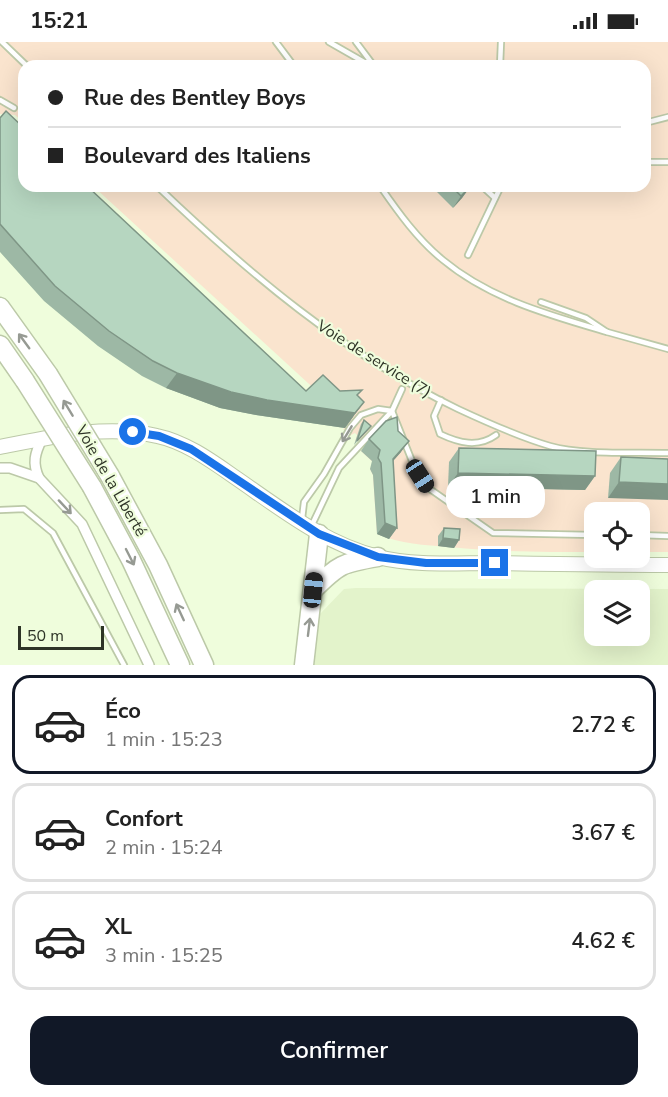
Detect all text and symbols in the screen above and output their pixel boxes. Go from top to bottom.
text: 15:21 [30,6,88,36]
text: Rue des Bentley Boys [84,83,306,113]
text: Boulevard des Italiens [84,141,311,171]
street label: Voie de service (7) [312,314,435,403]
one-way arrow [18,333,30,349]
one-way arrow [62,400,74,417]
route start [119,418,146,445]
street label: Voie de la Liberté [70,420,152,541]
one-way arrow [341,425,353,442]
car [403,456,437,496]
callout: 1 min [446,476,544,518]
text: 1 min [470,483,521,510]
one-way arrow [58,499,72,514]
map controls [584,502,650,646]
button: locate [584,502,650,568]
one-way arrow [124,548,136,565]
route end [481,549,508,576]
car [302,571,324,609]
button: layers [584,580,650,646]
one-way arrow [173,603,185,621]
one-way arrow [303,618,314,638]
scale bar [18,623,104,650]
text: 50 m [27,625,64,647]
text: Éco [105,696,141,726]
icon: car [33,698,87,752]
text: 2.72 € [571,710,635,740]
text: 1 min · 15:23 [105,726,223,753]
text: Confort [105,804,183,834]
icon: car [33,806,87,860]
text: 3.67 € [571,818,635,848]
text: 2 min · 15:24 [105,834,223,861]
text: XL [105,912,132,942]
icon: car [33,914,87,968]
text: 4.62 € [571,926,635,956]
text: 3 min · 15:25 [105,942,223,969]
button: Confirmer [30,1016,638,1085]

